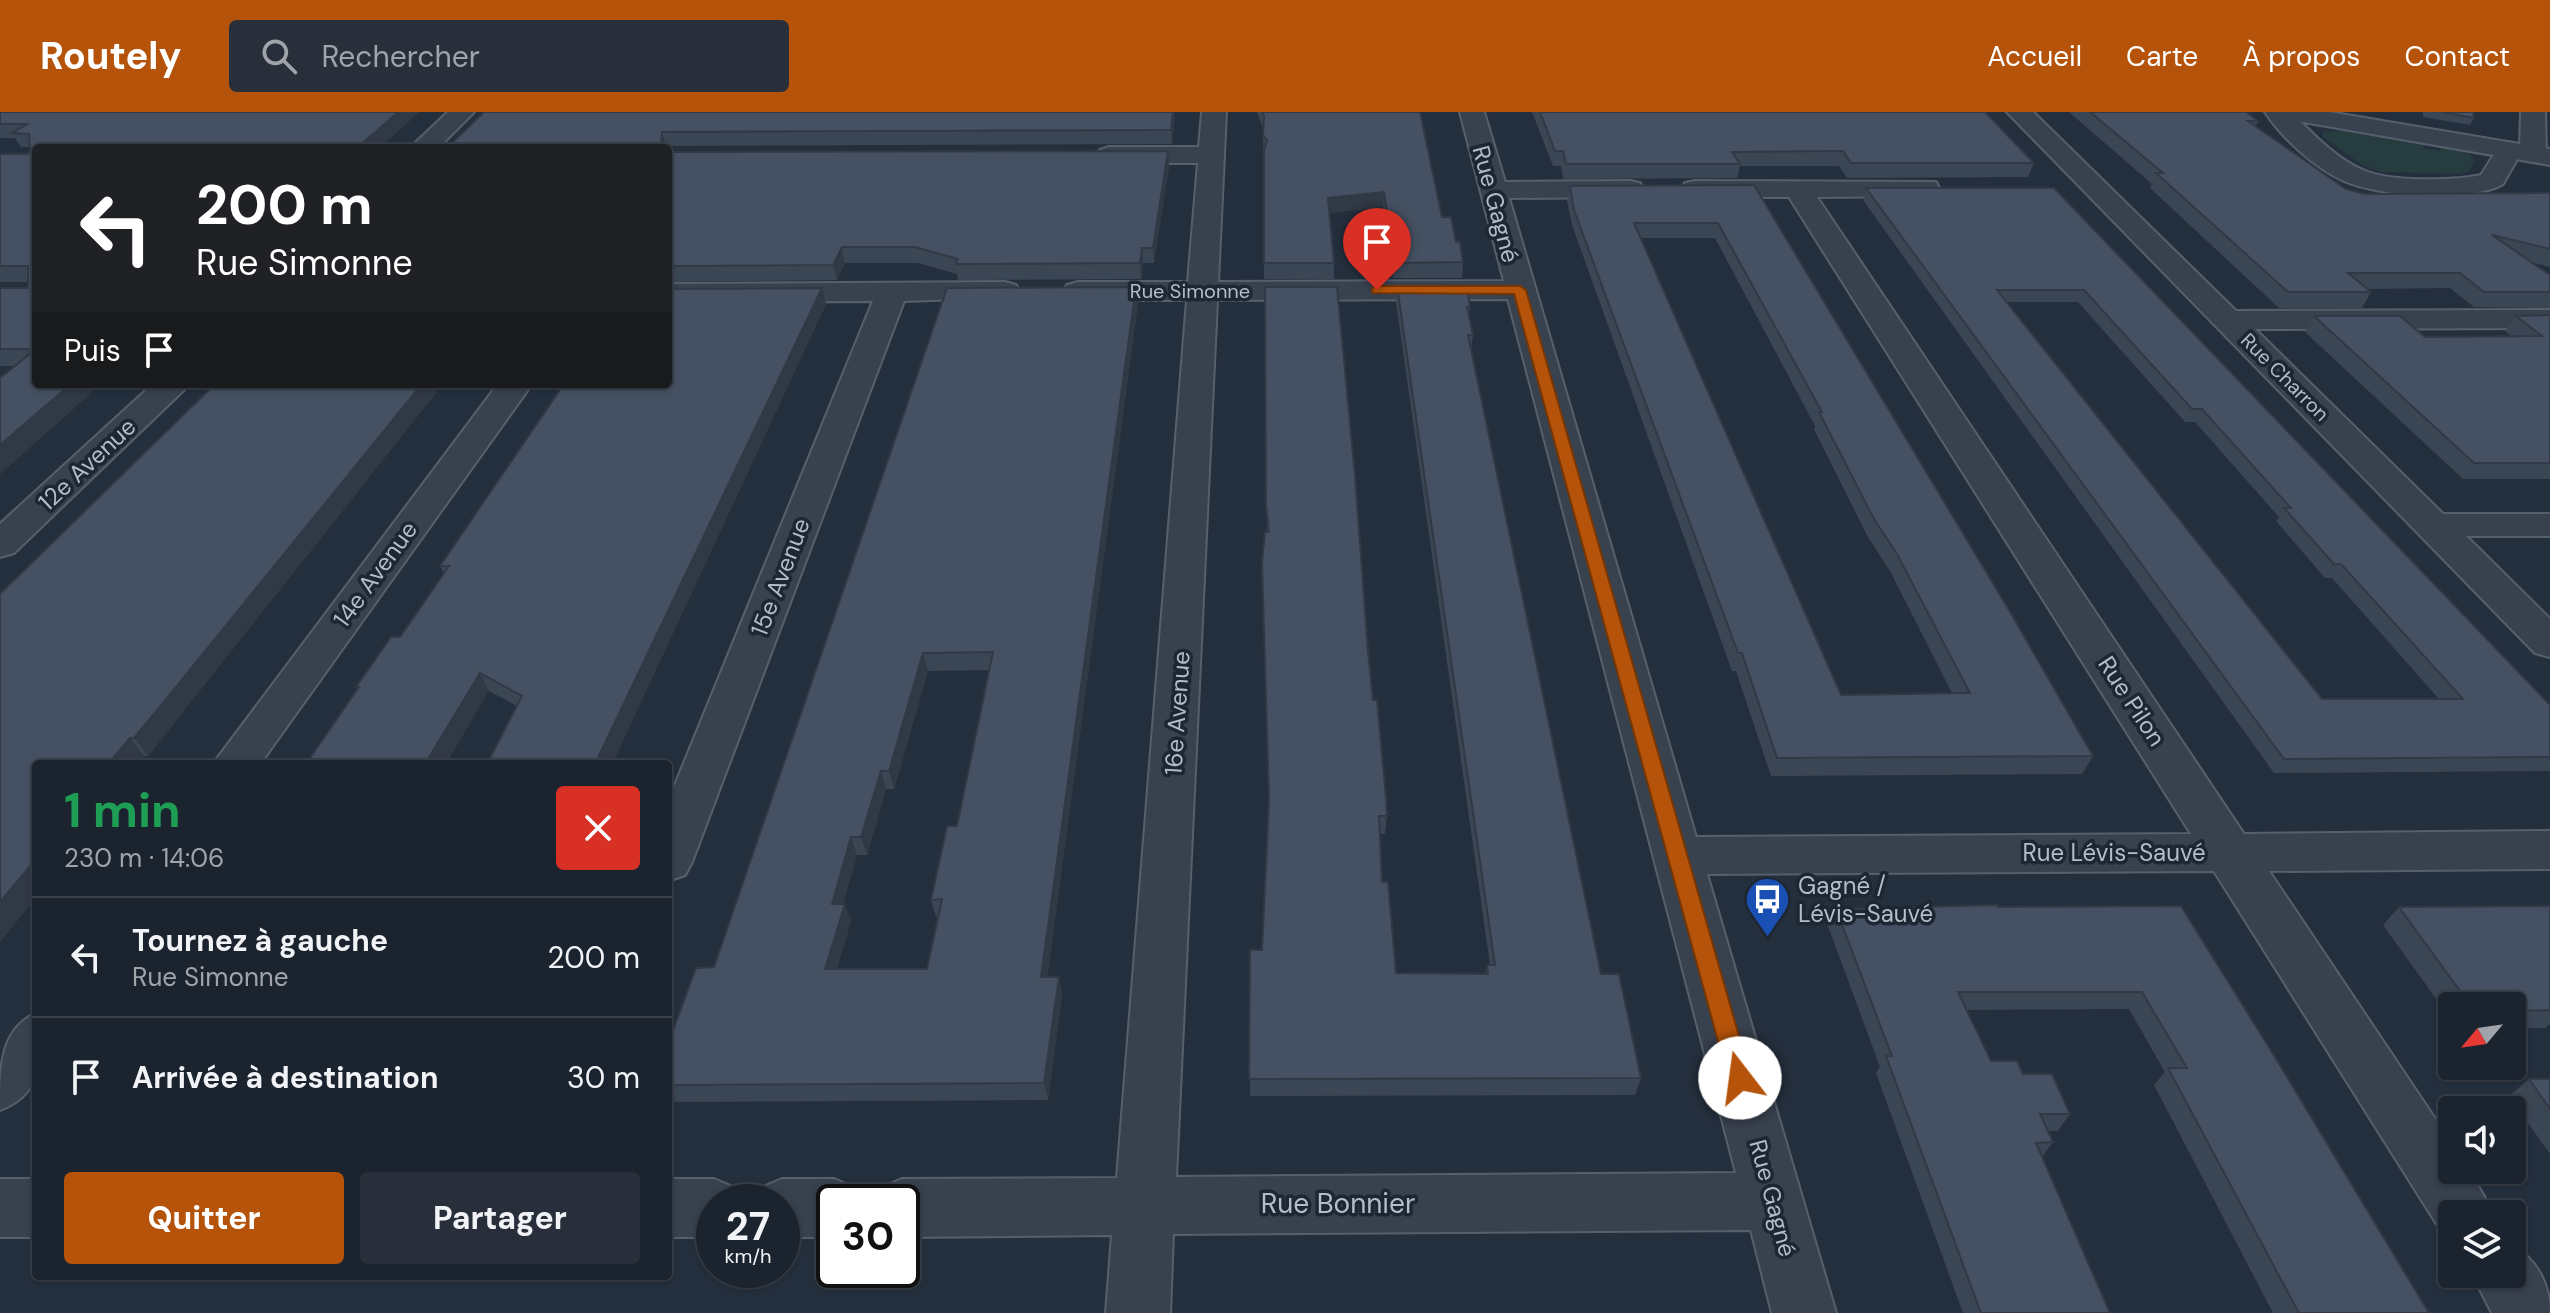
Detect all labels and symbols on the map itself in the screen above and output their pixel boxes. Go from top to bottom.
street label: Rue Gagné [1465,142,1527,266]
pin [1343,208,1411,290]
street label: Rue Simonne [1130,278,1250,304]
street label: Rue Charron [2235,327,2335,427]
street label: 12e Avenue [32,411,142,517]
street label: 15e Avenue [743,514,817,640]
street label: 14e Avenue [326,515,424,633]
street label: 16e Avenue [1157,650,1197,776]
street label: Rue Pilon [2091,650,2173,752]
street label: Rue Lévis-Sauvé [2022,837,2206,868]
place label: Gagné / Lévis-Sauvé [1798,870,1933,929]
bus stop icon: Gagné / Lévis-Sauvé [1743,875,1791,938]
north arrow [2438,992,2526,1080]
position arrow [1698,1036,1782,1120]
street label: Rue Gagné [1742,1136,1804,1260]
speed limit sign: 30 [816,1184,920,1288]
street label: Rue Bonnier [1261,1185,1415,1222]

